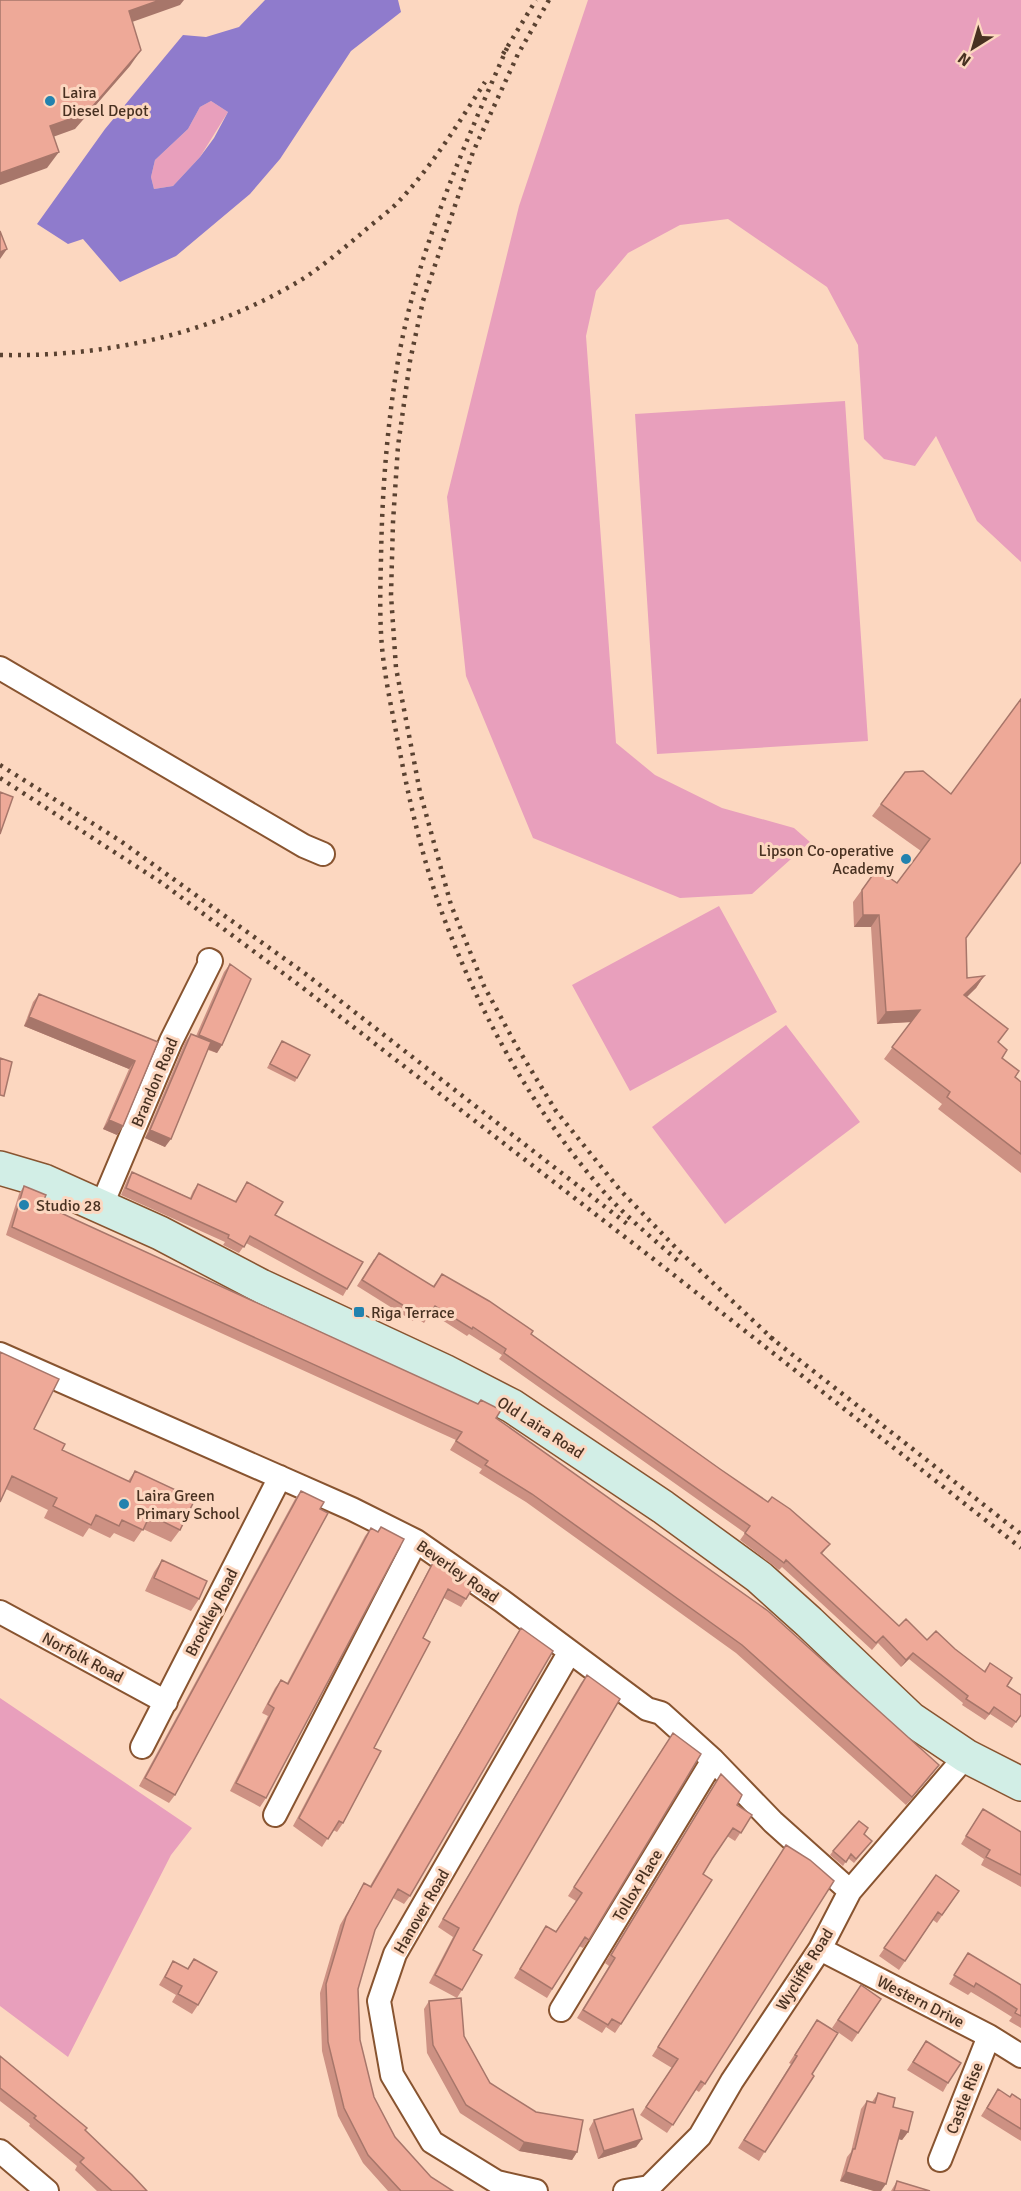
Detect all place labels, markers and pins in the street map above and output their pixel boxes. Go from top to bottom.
place label: Laira Diesel Depot [62,83,149,121]
marker: Laira Diesel Depot [43,94,57,108]
place label: Lipson Co-operative Academy [759,841,895,879]
marker: Lipson Co-operative Academy [899,852,913,866]
place label: Studio 28 [36,1196,101,1216]
marker: Studio 28 [17,1198,31,1212]
place label: Riga Terrace [371,1303,455,1323]
marker: Riga Terrace [352,1305,366,1319]
place label: Laira Green Primary School [136,1486,240,1524]
marker: Laira Green Primary School [117,1497,131,1511]

